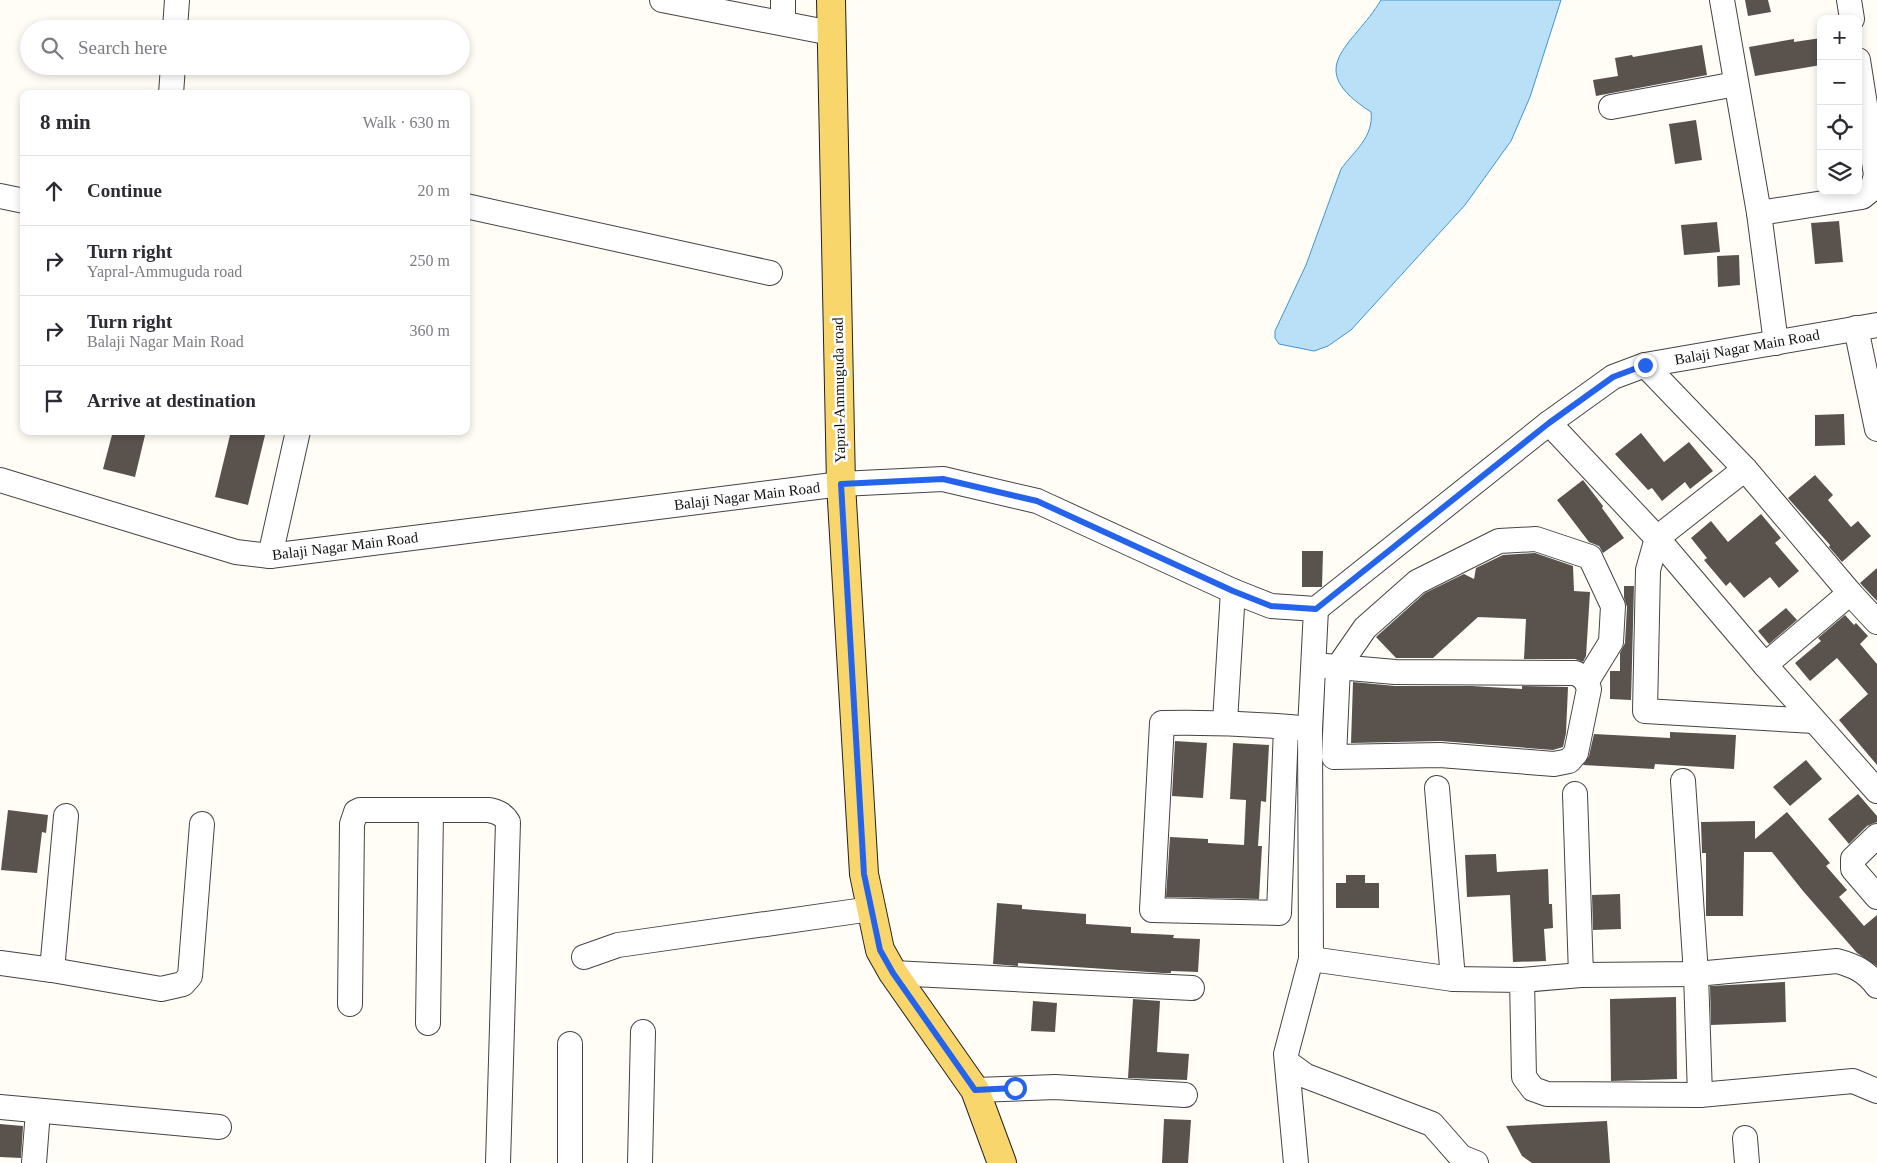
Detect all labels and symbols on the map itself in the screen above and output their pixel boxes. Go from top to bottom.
street label: Yapral-Ammuguda road [830,317,848,463]
street label: Balaji Nagar Main Road [1673,326,1821,368]
route end [1634,354,1657,377]
street label: Balaji Nagar Main Road [673,479,821,513]
street label: Balaji Nagar Main Road [271,529,419,563]
route start [1004,1077,1027,1100]

